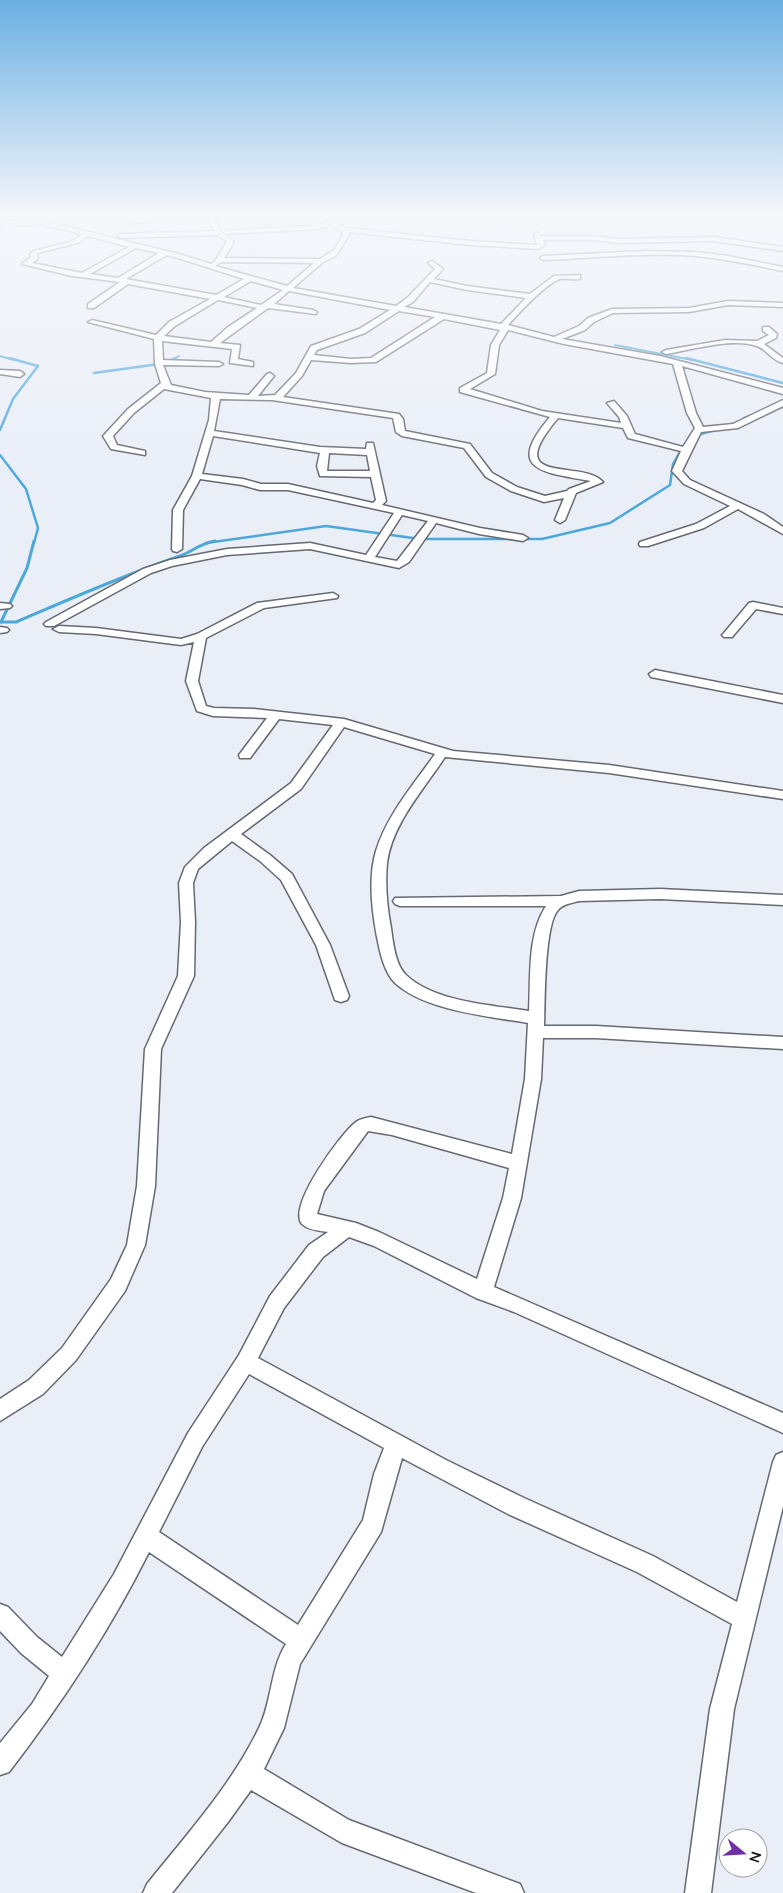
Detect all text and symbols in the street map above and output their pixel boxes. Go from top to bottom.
north arrow [718,1828,768,1878]
text: N [745,1849,766,1865]

